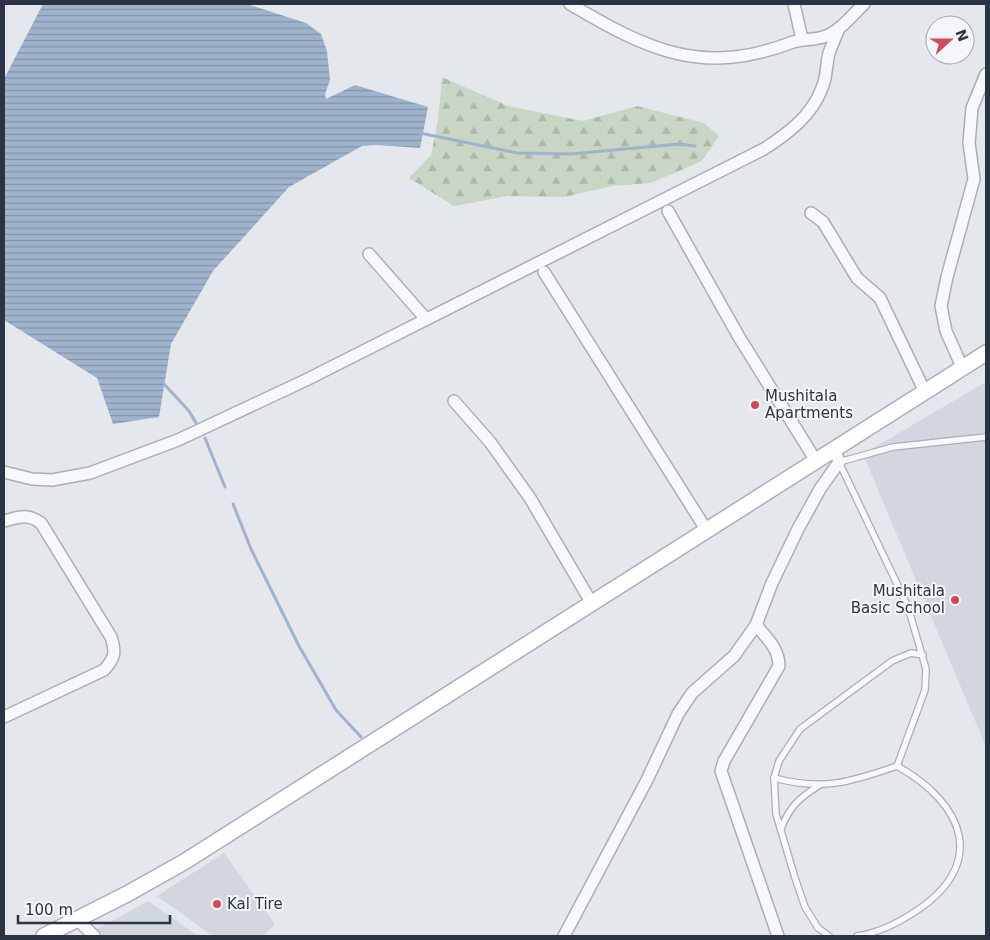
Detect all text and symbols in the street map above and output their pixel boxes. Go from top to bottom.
north arrow [925,15,975,65]
text: N [953,27,972,44]
place label: Mushitala Apartments [765,387,853,422]
marker: Mushitala Apartments [749,399,761,411]
place label: Mushitala Basic School [851,582,945,617]
marker: Mushitala Basic School [949,594,961,606]
scale bar [18,892,170,924]
place label: Kal Tire [227,895,283,913]
marker: Kal Tire [211,898,223,910]
text: 100 m [25,901,73,919]

